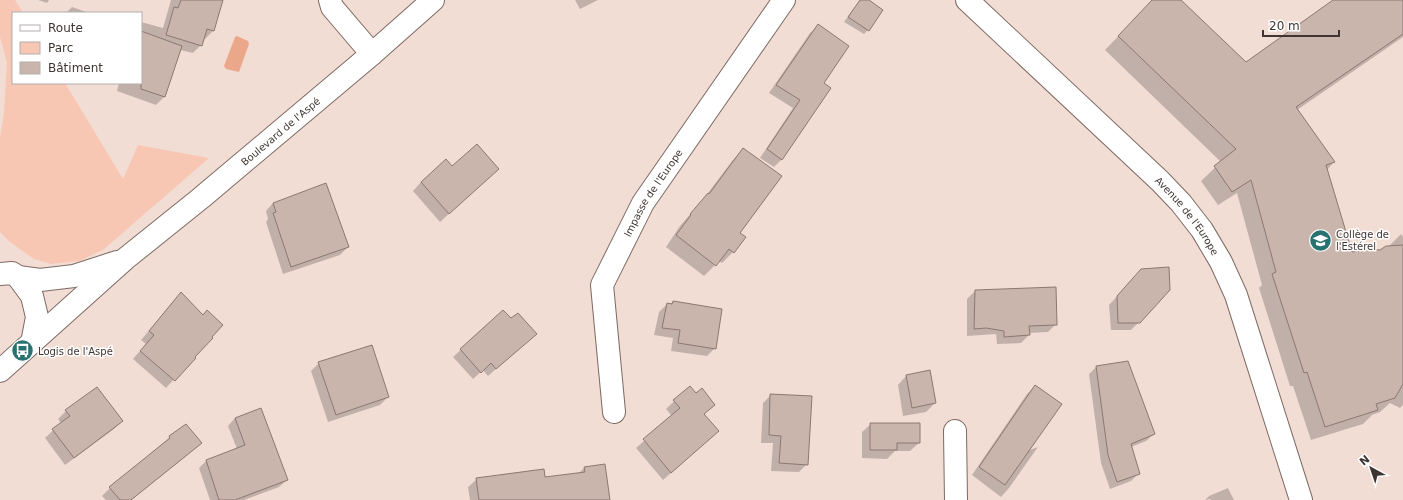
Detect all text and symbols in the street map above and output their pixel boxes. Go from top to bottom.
legend [12,12,142,84]
scale bar [1263,12,1339,38]
text: 20 m [1269,19,1300,33]
text: Route [48,21,83,35]
text: Parc [48,41,73,55]
text: Bâtiment [48,61,103,75]
street label: Boulevard de l'Aspé [239,95,322,167]
street label: Impasse de l'Europe [622,147,684,239]
street label: Avenue de l'Europe [1153,174,1221,257]
school or university icon: Collège de l'Estérel [1308,227,1334,253]
place label: Collège de l'Estérel [1336,229,1389,252]
bus stop icon: Logis de l'Aspé [10,338,36,364]
place label: Logis de l'Aspé [38,346,113,357]
north arrow [1351,448,1391,488]
text: N [1357,453,1373,469]

